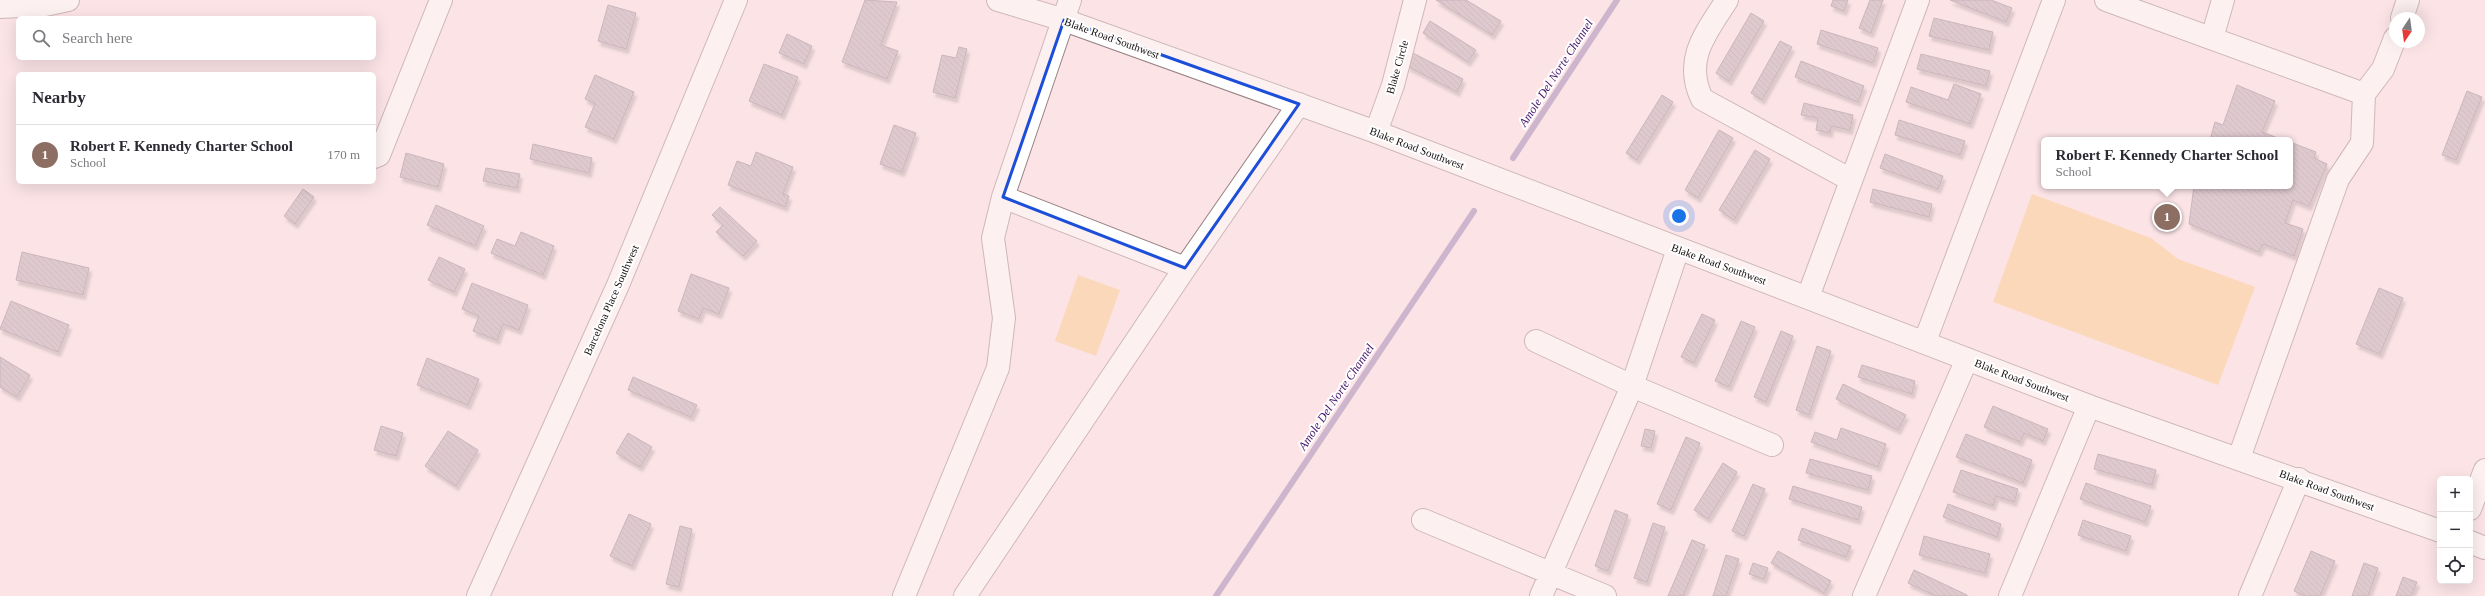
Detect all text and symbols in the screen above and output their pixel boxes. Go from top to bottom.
north arrow [2389,12,2425,48]
street label: Blake Road Southwest [1063,15,1161,61]
search box [16,16,376,60]
water label: Amole Del Norte Channel [1516,16,1596,130]
icon: search [30,27,52,49]
text: Search here [62,30,132,46]
street label: Blake Circle [1384,39,1410,95]
text: Nearby [32,88,86,107]
street label: Blake Road Southwest [1368,124,1466,172]
popup [2041,137,2293,189]
text: Robert F. Kennedy Charter School [70,138,293,154]
text: 1 [42,147,48,162]
text: 170 m [327,147,360,162]
text: Robert F. Kennedy Charter School [2056,147,2278,163]
text: School [70,155,106,170]
text: School [2056,164,2092,179]
pin: 1 [2154,202,2180,232]
your location [1669,206,1689,226]
street label: Blake Road Southwest [1670,241,1768,287]
street label: Barcelona Place Southwest [581,243,641,357]
water label: Amole Del Norte Channel [1295,341,1377,454]
street label: Blake Road Southwest [1973,356,2071,404]
street label: Blake Road Southwest [2278,467,2376,513]
map controls [2437,476,2473,584]
button: + [2437,476,2473,512]
button: − [2437,512,2473,548]
button: locate [2437,548,2473,584]

